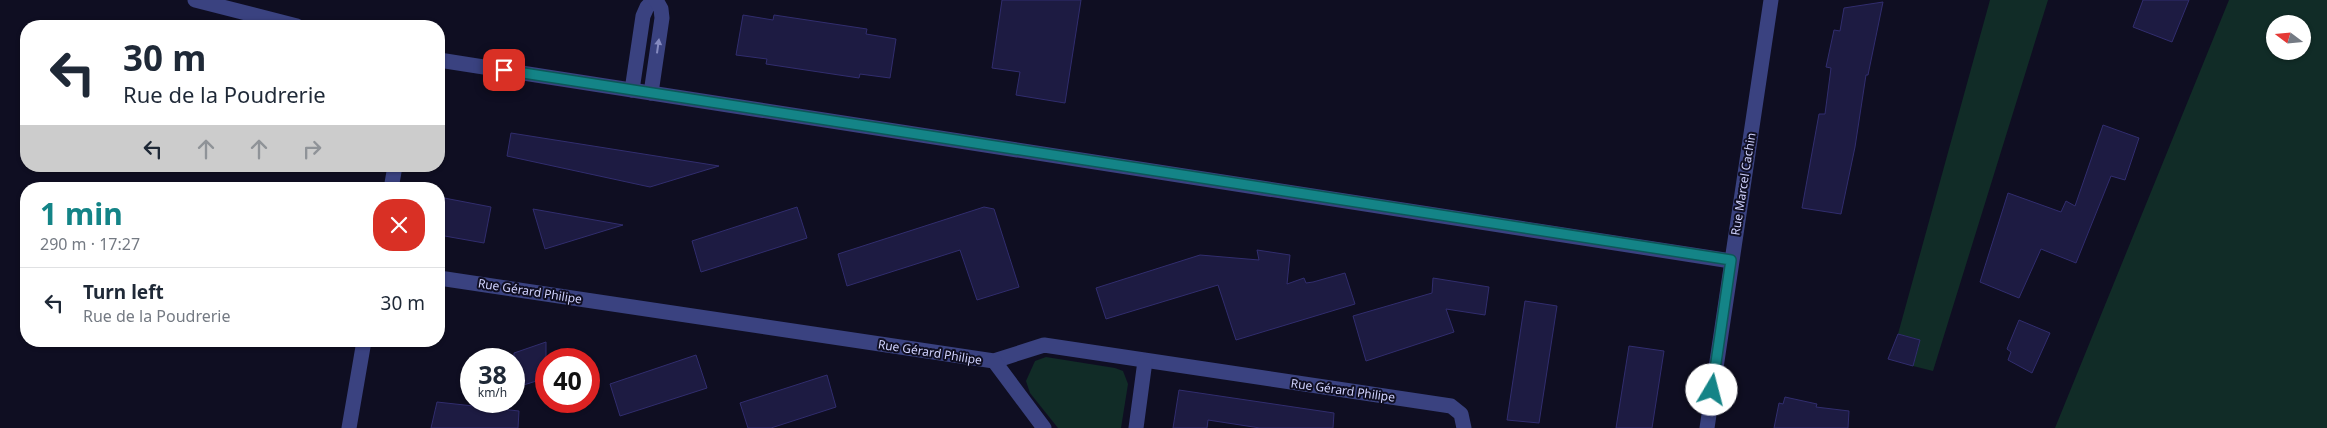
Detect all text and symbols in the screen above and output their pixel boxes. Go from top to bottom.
north arrow [2266,15,2311,60]
map controls [2266,15,2311,60]
text: 30 m [123,34,206,81]
one-way arrow [654,38,662,54]
icon: left [40,40,105,105]
pin [483,49,525,91]
icon: arrive [490,56,518,84]
text: Rue de la Poudrerie [123,79,326,109]
street label: Rue Marcel Cachin [1726,131,1760,237]
icon: left [139,135,167,163]
icon: ahead [192,135,220,163]
icon: ahead [245,135,273,163]
icon: right [298,135,326,163]
text: 1 min [40,193,123,234]
button: close [373,199,425,251]
text: 290 m · 17:27 [40,233,140,255]
street label: Rue Gérard Philipe [477,274,583,308]
text: Turn left [83,279,164,305]
icon: left [40,289,68,317]
text: 30 m [381,290,425,316]
text: Rue de la Poudrerie [83,305,230,327]
street label: Rue Gérard Philipe [877,335,983,369]
speed limit sign: 40 [535,348,600,413]
text: 38 [478,357,507,391]
position arrow [1685,363,1737,415]
street label: Rue Gérard Philipe [1290,374,1396,406]
text: km/h [478,384,507,401]

